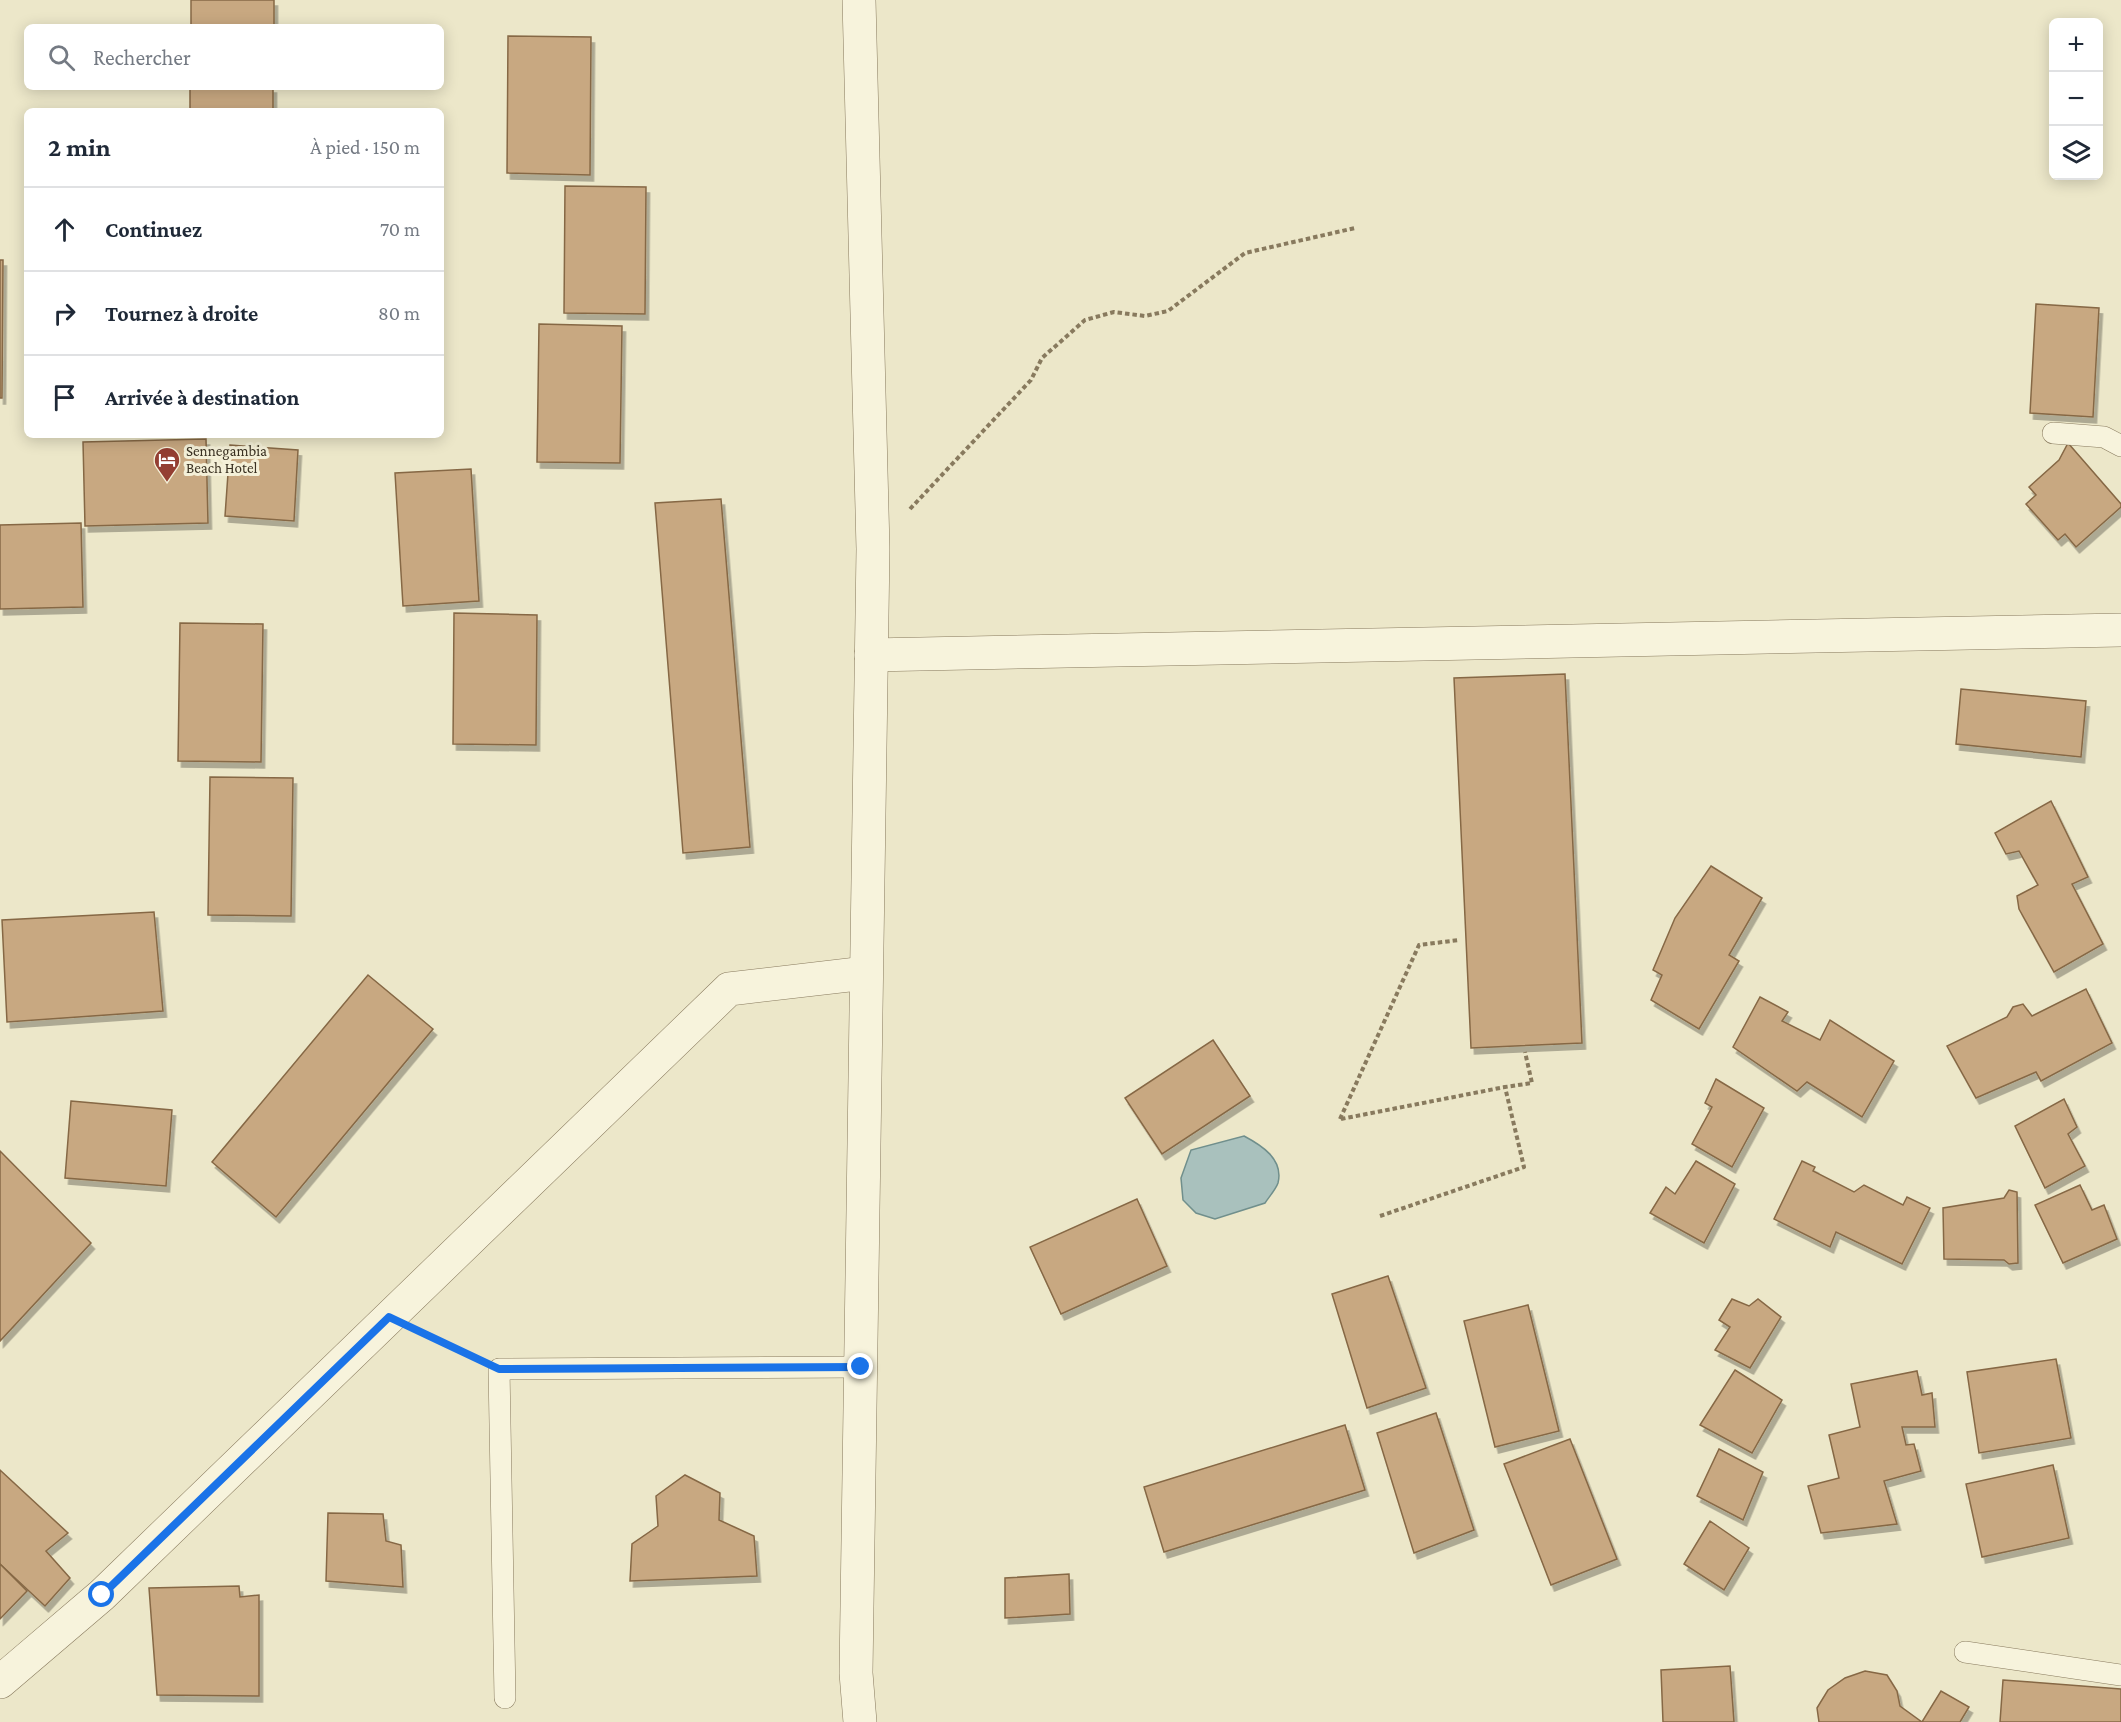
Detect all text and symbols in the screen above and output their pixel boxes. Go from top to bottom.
map controls [2049,18,2103,180]
button: + [2049,18,2103,72]
search box [24,24,444,90]
icon: search [45,41,78,74]
text: Rechercher [93,45,191,70]
button: − [2049,72,2103,126]
button: layers [2049,126,2103,180]
text: 2 min [48,133,111,162]
text: À pied · 150 m [310,136,420,158]
icon: ahead [48,213,81,246]
text: Continuez [105,217,202,242]
text: 70 m [380,218,420,240]
icon: right [48,297,81,330]
text: Tournez à droite [105,301,258,326]
text: 80 m [378,302,420,324]
icon: arrive [48,381,81,414]
text: Arrivée à destination [105,385,299,410]
place label: Sennegambia Beach Hotel [186,443,267,476]
hotel icon: Sennegambia Beach Hotel [152,445,182,483]
route end [847,1353,873,1379]
route start [88,1581,114,1607]

